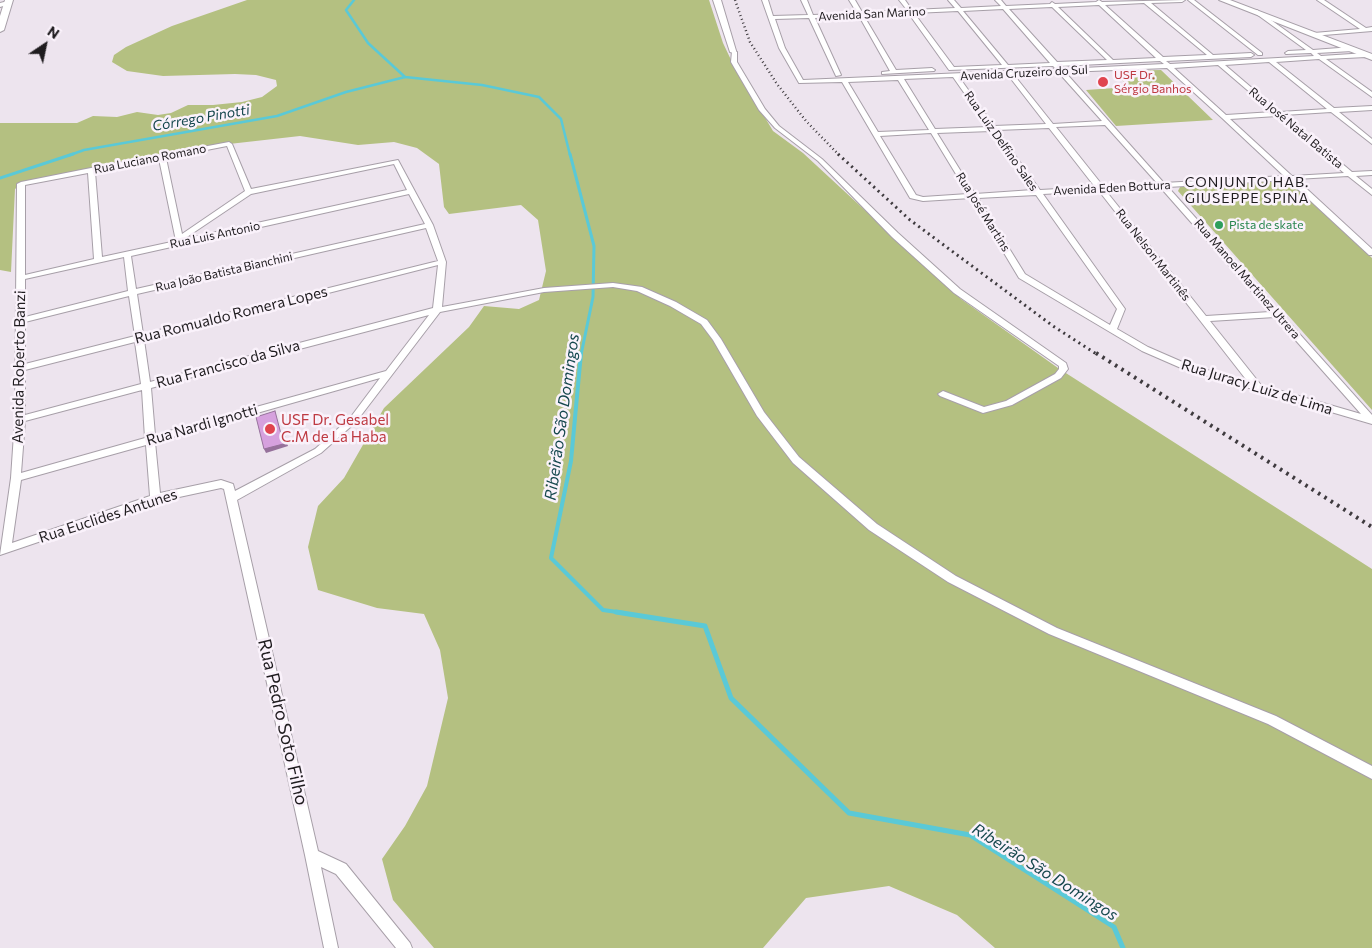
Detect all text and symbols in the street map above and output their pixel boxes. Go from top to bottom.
street label: Avenida San Marino [818,4,926,24]
north arrow [20,20,70,70]
text: N [45,22,63,42]
street label: Avenida Cruzeiro do Sul [960,62,1088,84]
place label: USF Dr. Sérgio Banhos [1114,68,1192,96]
marker: USF Dr. Sérgio Banhos [1096,75,1110,89]
street label: Rua José Natal Batista [1246,84,1346,172]
street label: Rua Luiz Delfino Sales [961,88,1041,194]
water label: Córrego Pinotti [151,101,251,135]
street label: Rua Luciano Romano [93,141,207,177]
street label: Rua José Martins [953,170,1013,254]
district label: CONJUNTO HAB. GIUSEPPE SPINA [1183,174,1311,206]
street label: Avenida Eden Bottura [1053,178,1171,198]
street label: Rua Nelson Martinês [1113,206,1193,304]
street label: Rua Manoel Martinez Utrera [1191,216,1303,342]
street label: Rua Luis Antonio [169,218,261,252]
place label: Pista de skate [1229,218,1303,232]
marker: Pista de skate [1213,219,1225,231]
street label: Rua João Batista Bianchini [154,249,294,295]
street label: Rua Romualdo Romera Lopes [133,282,329,348]
street label: Avenida Roberto Banzi [9,290,29,444]
water label: Ribeirão São Domingos [541,332,583,502]
street label: Rua Francisco da Silva [154,336,302,392]
street label: Rua Juracy Luiz de Lima [1179,355,1335,419]
street label: Rua Nardi Ignotti [144,400,260,450]
place label: USF Dr. Gesabel C.M de La Haba [281,411,389,446]
marker: USF Dr. Gesabel C.M de La Haba [263,422,277,436]
street label: Rua Euclides Antunes [37,485,179,547]
street label: Rua Pedro Soto Filho [253,637,313,807]
water label: Ribeirão São Domingos [969,819,1121,925]

